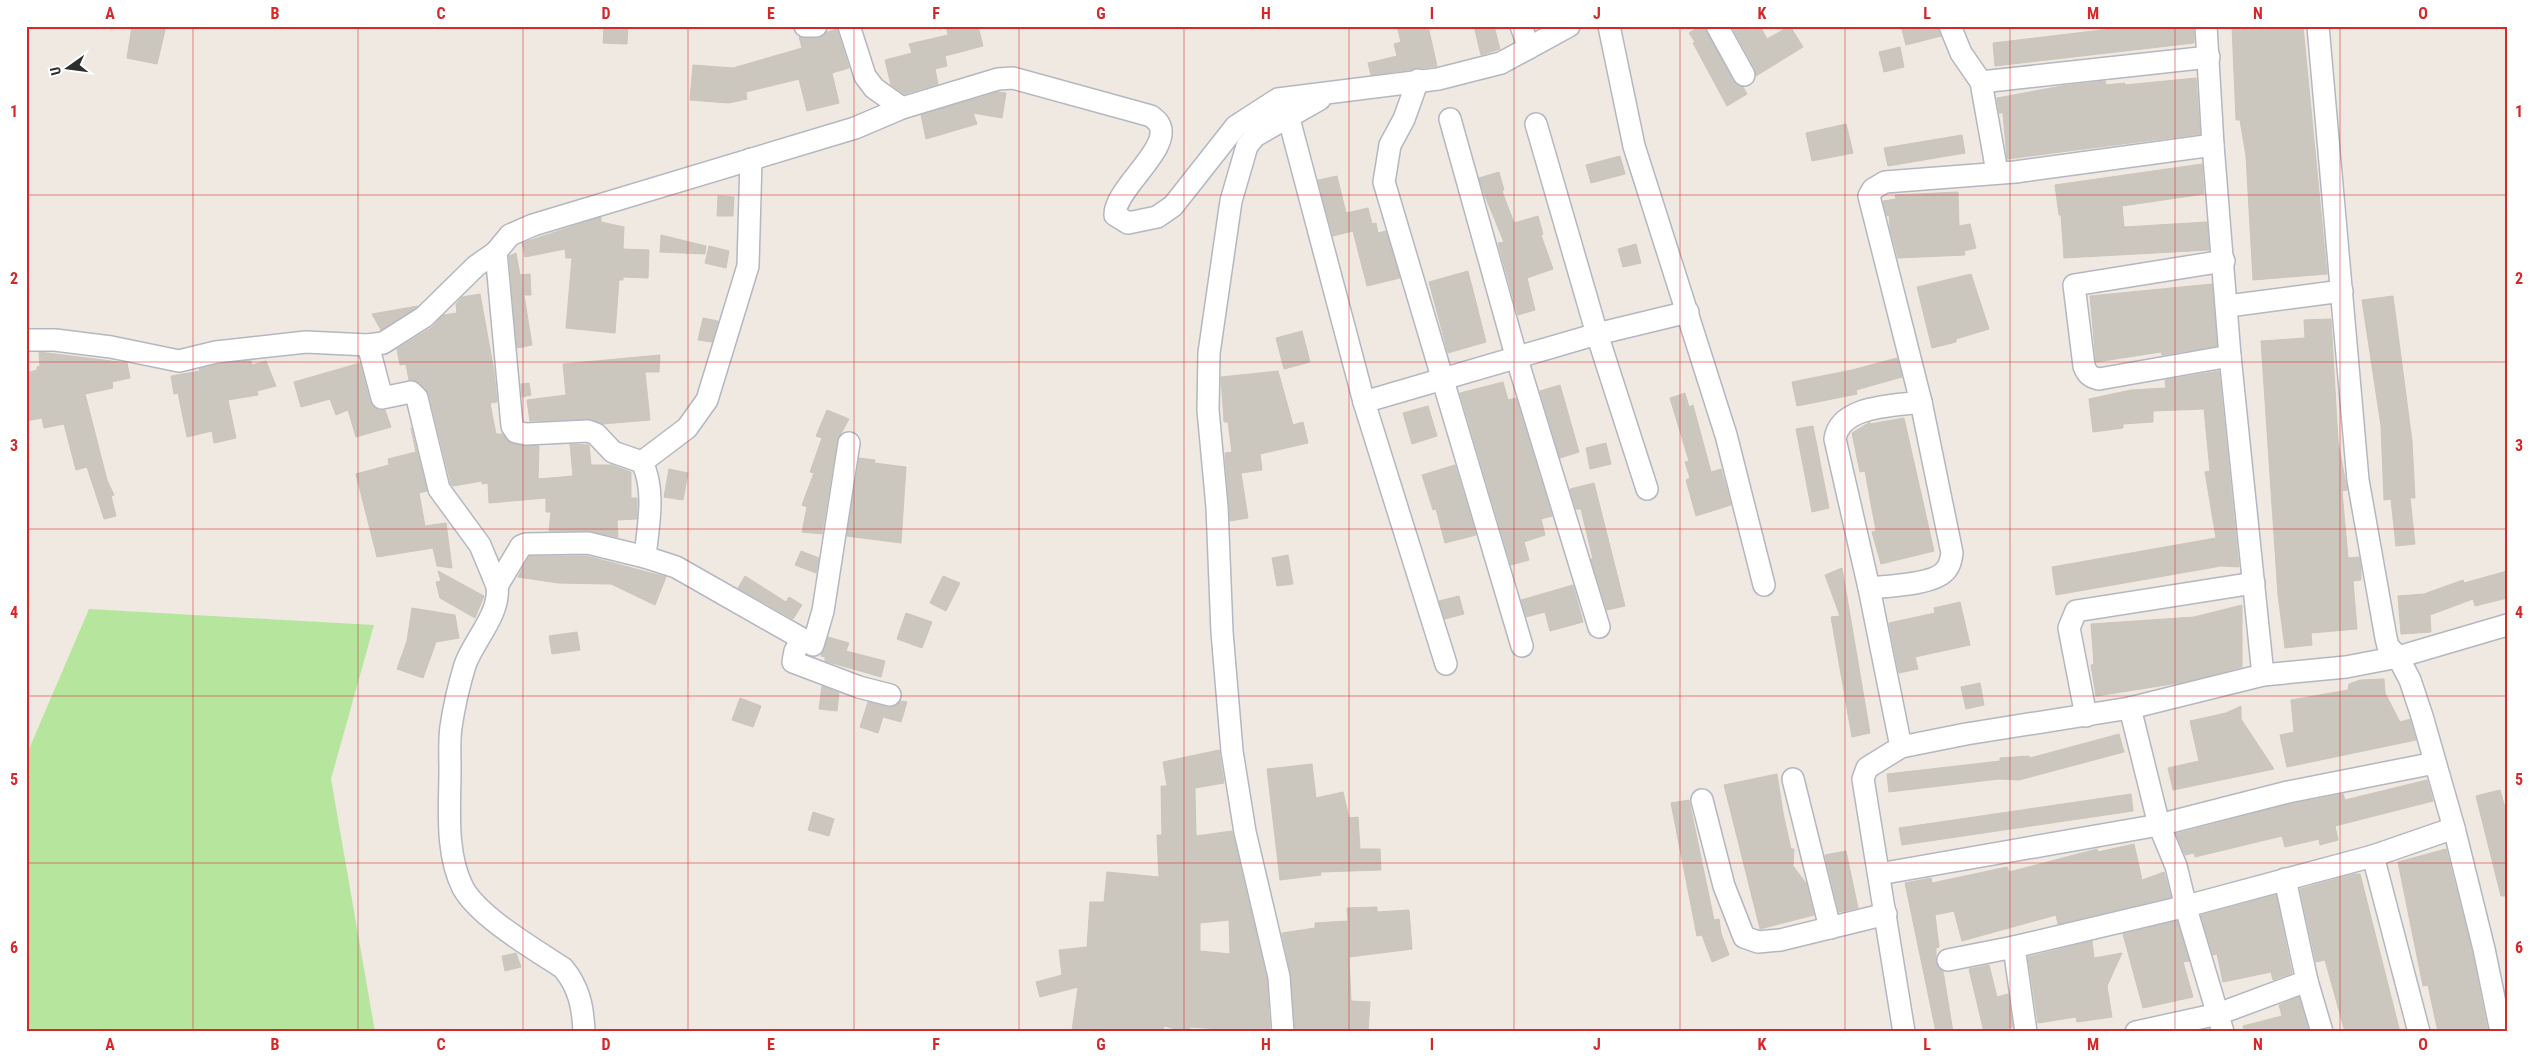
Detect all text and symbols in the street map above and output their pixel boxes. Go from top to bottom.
text: A [105,4,115,23]
text: B [271,4,280,23]
text: C [436,4,446,23]
text: D [601,4,611,23]
text: E [767,4,775,23]
text: F [932,4,940,23]
text: G [1096,4,1106,23]
text: H [1261,4,1271,23]
text: I [1430,4,1434,23]
text: J [1593,4,1601,23]
text: K [1758,4,1767,23]
text: L [1923,4,1931,23]
text: M [2087,4,2099,23]
text: N [2253,4,2263,23]
text: O [2418,4,2428,23]
north arrow [42,42,92,92]
text: U [47,65,64,77]
text: 1 [10,102,18,121]
text: 1 [2515,102,2523,121]
text: 2 [10,269,18,288]
text: 2 [2515,269,2523,288]
text: 3 [10,436,18,455]
text: 3 [2515,436,2523,455]
text: 4 [10,603,18,622]
text: 4 [2515,603,2523,622]
text: 5 [10,770,18,789]
text: 5 [2515,770,2523,789]
text: 6 [10,938,18,957]
text: 6 [2515,938,2523,957]
text: A [105,1035,115,1054]
text: B [271,1035,280,1054]
text: C [436,1035,446,1054]
text: D [601,1035,611,1054]
text: E [767,1035,775,1054]
text: F [932,1035,940,1054]
text: G [1096,1035,1106,1054]
text: H [1261,1035,1271,1054]
text: I [1430,1035,1434,1054]
text: J [1593,1035,1601,1054]
text: K [1758,1035,1767,1054]
text: L [1923,1035,1931,1054]
text: M [2087,1035,2099,1054]
text: N [2253,1035,2263,1054]
text: O [2418,1035,2428,1054]

